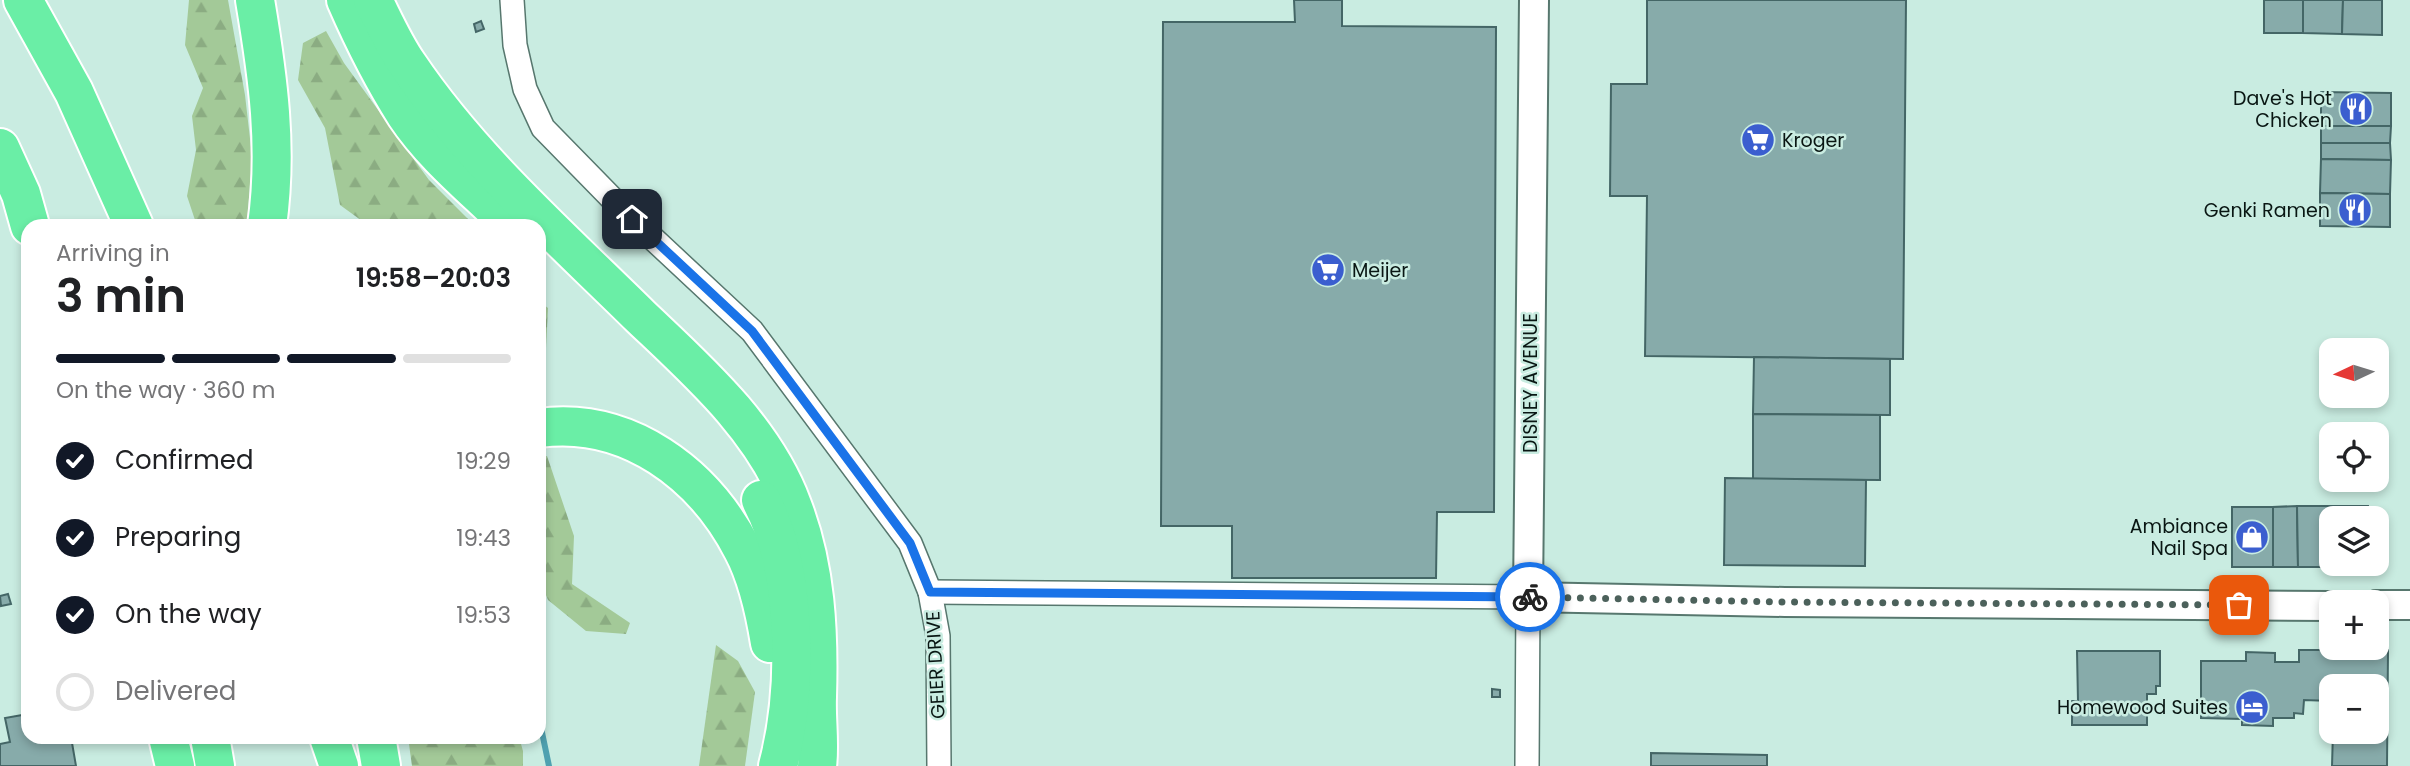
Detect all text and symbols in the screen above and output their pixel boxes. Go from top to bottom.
place label: Dave's Hot Chicken [2233,85,2332,134]
restaurant icon: Dave's Hot Chicken [2337,90,2375,128]
supermarket icon: Kroger [1739,121,1777,159]
place label: Kroger [1782,127,1844,154]
pin [602,189,662,249]
restaurant icon: Genki Ramen [2336,191,2374,229]
place label: Genki Ramen [2204,197,2330,224]
icon: home [613,200,651,238]
text: Arriving in [56,237,170,269]
supermarket icon: Meijer [1309,251,1347,289]
place label: Meijer [1352,257,1408,284]
text: 19:58–20:03 [356,260,511,296]
text: 3 min [56,264,186,328]
street label: DISNEY AVENUE [1517,313,1544,453]
north arrow [2319,338,2389,408]
map controls [2319,338,2389,744]
text: On the way · 360 m [56,374,275,406]
button: locate [2319,422,2389,492]
icon: check [56,442,94,480]
text: Confirmed [115,442,253,478]
text: 19:29 [457,445,511,477]
button: layers [2319,506,2389,576]
place label: Ambiance Nail Spa [2130,513,2228,562]
shop icon: Ambiance Nail Spa [2233,518,2271,556]
icon: check [56,519,94,557]
text: Preparing [115,519,241,555]
text: 19:43 [456,522,511,554]
courier [1495,562,1565,632]
pin [2209,575,2269,635]
icon: bike [1511,578,1549,616]
icon: bag [2220,586,2258,624]
button: + [2319,590,2389,660]
icon: check [56,596,94,634]
text: On the way [115,596,262,632]
text: 19:53 [456,599,511,631]
street label: GEIER DRIVE [919,610,952,720]
text: Delivered [115,673,236,709]
button: − [2319,674,2389,744]
hotel icon: Homewood Suites [2233,688,2271,726]
place label: Homewood Suites [2057,694,2228,721]

